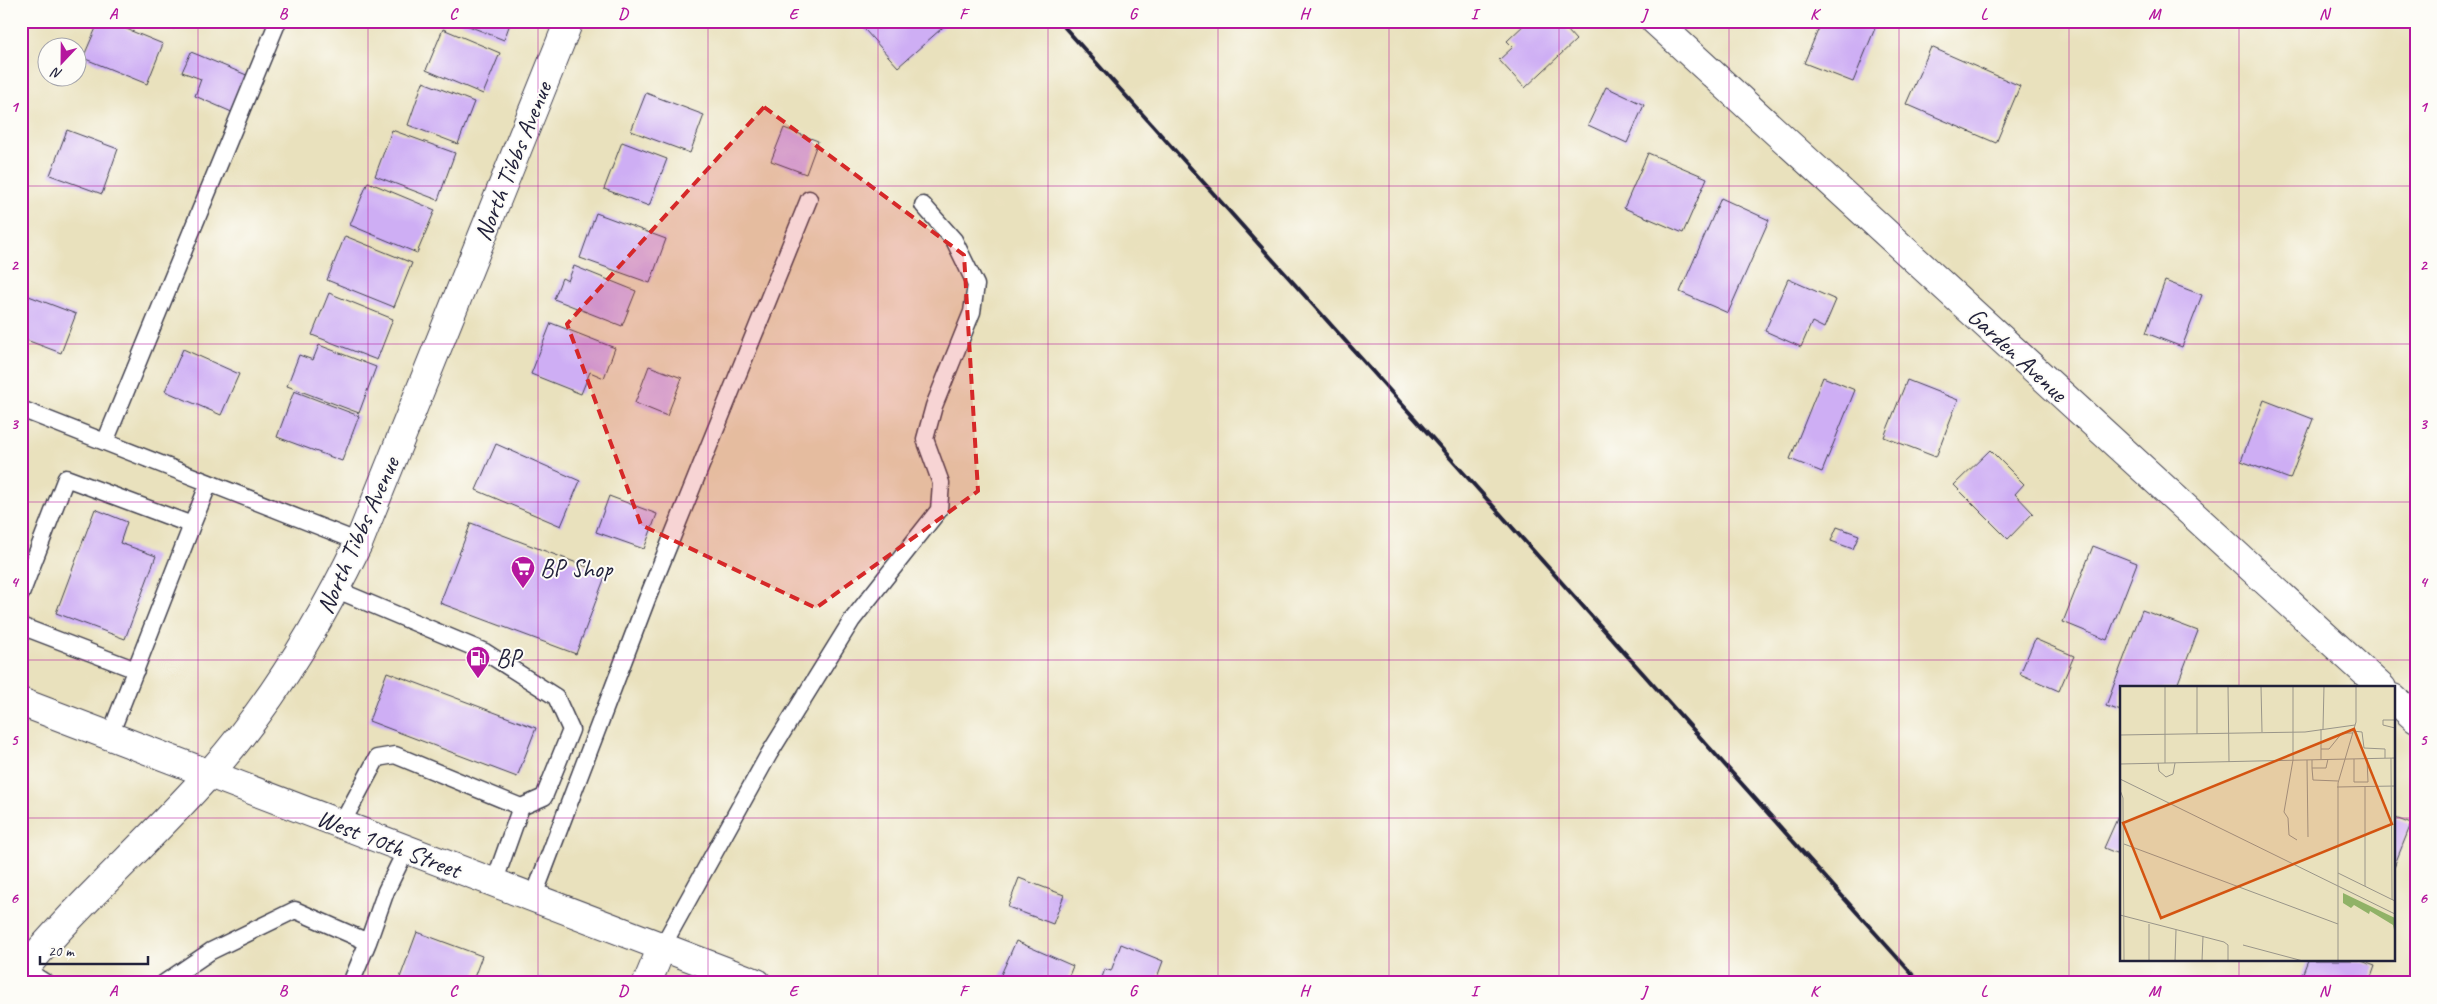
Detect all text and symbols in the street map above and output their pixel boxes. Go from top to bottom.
text: A [109,4,119,24]
text: B [279,4,289,24]
text: C [449,4,459,24]
text: D [618,4,629,24]
text: E [789,4,800,24]
text: F [959,4,970,24]
text: G [1129,4,1139,24]
text: H [1299,4,1311,24]
text: I [1471,4,1481,24]
text: J [1640,4,1649,24]
text: K [1810,4,1822,24]
text: L [1981,4,1989,24]
text: M [2148,4,2162,24]
text: N [2319,4,2332,24]
north arrow [38,38,88,88]
text: N [48,63,65,83]
street label: North Tibbs Avenue [467,76,560,245]
text: 1 [10,97,19,117]
text: 1 [2419,97,2428,117]
text: 2 [10,255,19,275]
text: 2 [2419,255,2428,275]
street label: Garden Avenue [1961,300,2075,410]
text: 3 [10,414,19,434]
text: 3 [2419,414,2428,434]
street label: North Tibbs Avenue [309,450,408,619]
place label: BP Shop [540,553,614,585]
supermarket icon: BP Shop [510,555,536,589]
text: 4 [10,572,19,592]
text: 4 [2419,572,2428,592]
place label: BP [496,643,524,675]
fuel station icon: BP [465,645,491,679]
inset map [2120,686,2394,962]
text: 5 [11,730,20,750]
text: 5 [2420,730,2429,750]
street label: West 10th Street [312,802,468,887]
text: 6 [10,888,19,908]
text: 6 [2419,888,2428,908]
scale bar [40,934,148,966]
text: 20 m [48,942,75,961]
text: A [109,981,119,1001]
text: B [279,981,289,1001]
text: C [449,981,459,1001]
text: D [618,981,629,1001]
text: E [789,981,800,1001]
text: F [959,981,970,1001]
text: G [1129,981,1139,1001]
text: H [1299,981,1311,1001]
text: I [1471,981,1481,1001]
text: J [1640,981,1649,1001]
text: K [1810,981,1822,1001]
text: L [1981,981,1989,1001]
text: M [2148,981,2162,1001]
text: N [2319,981,2332,1001]

